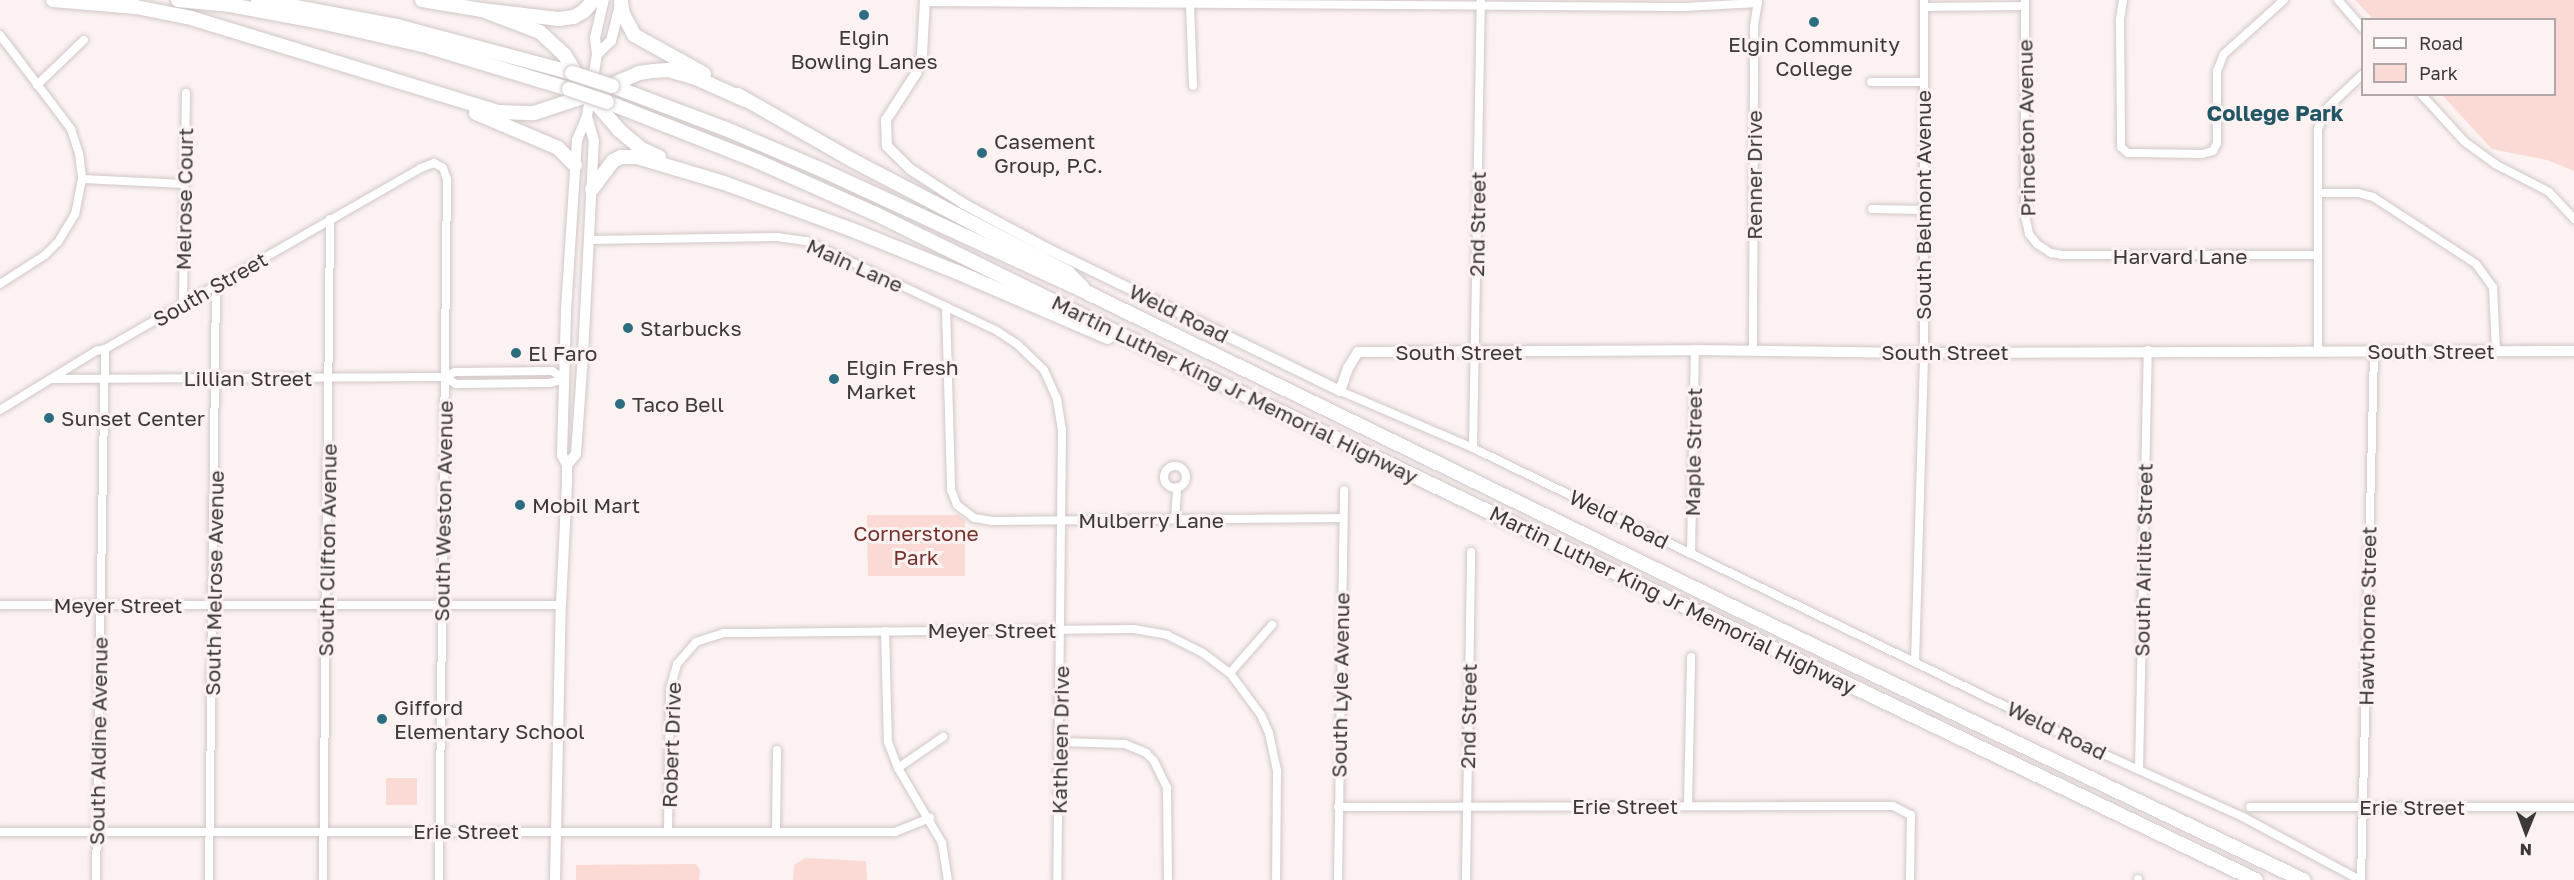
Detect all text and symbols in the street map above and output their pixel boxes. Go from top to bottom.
marker: Elgin Bowling Lanes [857,8,871,22]
marker: Elgin Community College [1807,15,1821,29]
legend [2361,18,2556,96]
place label: Elgin Bowling Lanes [790,24,938,74]
place label: Elgin Community College [1728,31,1900,81]
text: Road [2419,32,2463,54]
street label: Princeton Avenue [2012,39,2040,217]
text: Park [2419,62,2458,84]
street label: South Belmont Avenue [1910,90,1936,320]
district label: College Park [2207,100,2343,126]
street label: Renner Drive [1741,110,1767,240]
street label: Melrose Court [170,127,198,271]
place label: Casement Group, P.C. [994,128,1103,178]
marker: Casement Group, P.C. [975,146,989,160]
street label: 2nd Street [1463,171,1491,277]
street label: Main Lane [803,233,907,297]
street label: Harvard Lane [2113,243,2247,269]
street label: South Street [149,246,271,332]
street label: Weld Road [1125,278,1233,348]
street label: Martin Luther King Jr Memorial Highway [1048,289,1422,489]
place label: Starbucks [640,315,742,341]
marker: Starbucks [621,321,635,335]
street label: South Street [2367,338,2495,364]
street label: South Street [1395,339,1523,365]
street label: South Street [1881,339,2009,365]
place label: El Faro [528,340,597,366]
marker: El Faro [509,346,523,360]
place label: Elgin Fresh Market [846,354,959,404]
street label: Lillian Street [184,365,312,391]
marker: Elgin Fresh Market [827,372,841,386]
street label: Maple Street [1679,387,1707,517]
place label: Taco Bell [632,391,724,417]
marker: Taco Bell [613,397,627,411]
street label: South Weston Avenue [428,400,458,622]
place label: Sunset Center [61,405,205,431]
marker: Sunset Center [42,411,56,425]
street label: South Clifton Avenue [313,443,341,657]
street label: South Airlite Street [2129,463,2157,657]
street label: South Melrose Avenue [199,470,229,696]
street label: Weld Road [1565,484,1673,554]
place label: Mobil Mart [532,492,640,518]
marker: Mobil Mart [513,498,527,512]
street label: Martin Luther King Jr Memorial Highway [1486,500,1860,700]
street label: Mulberry Lane [1078,507,1224,533]
park label: Cornerstone Park [853,520,979,570]
street label: Hawthorne Street [2353,526,2381,706]
street label: Meyer Street [54,592,182,618]
street label: South Lyle Avenue [1326,592,1354,778]
street label: Meyer Street [928,617,1056,643]
street label: South Aldine Avenue [84,637,112,845]
street label: 2nd Street [1454,663,1482,769]
street label: Kathleen Drive [1046,666,1074,814]
street label: Robert Drive [656,682,686,808]
place label: Gifford Elementary School [394,694,585,744]
street label: Weld Road [2003,695,2111,765]
marker: Gifford Elementary School [375,712,389,726]
street label: Erie Street [1572,793,1678,819]
street label: Erie Street [2359,794,2465,820]
north arrow [2496,802,2556,862]
street label: Erie Street [413,818,519,844]
text: N [2519,840,2532,860]

